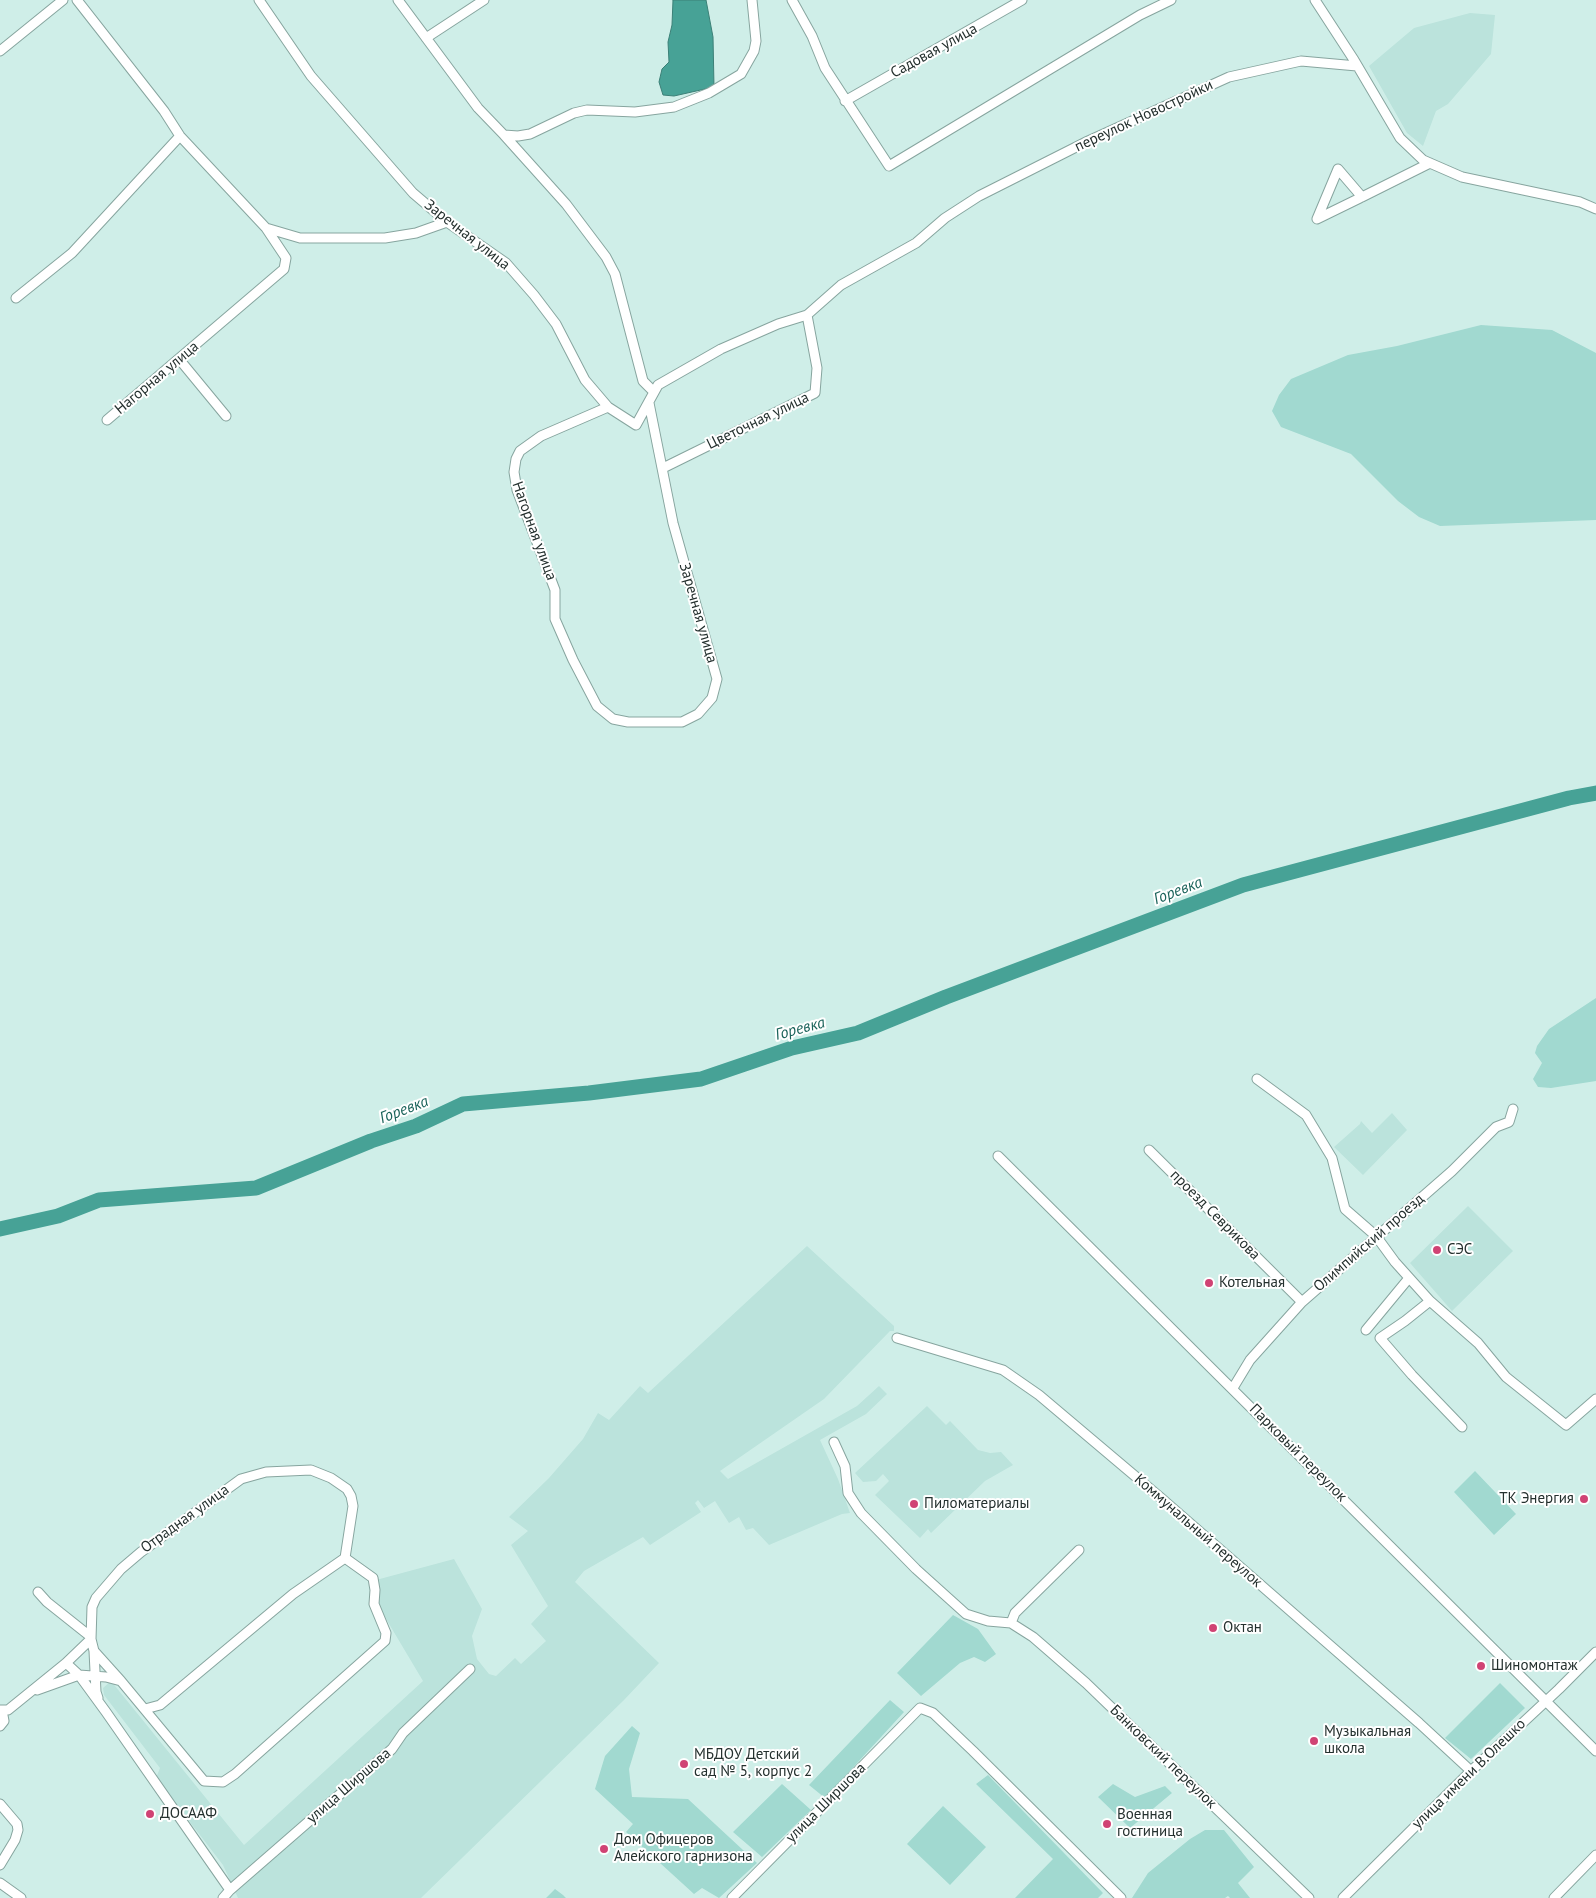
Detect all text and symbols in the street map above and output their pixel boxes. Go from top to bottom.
street label: Садовая улица [887,20,981,82]
street label: переулок Новостройки [1072,76,1216,156]
street label: Заречная улица [421,196,513,274]
street label: Нагорная улица [111,338,203,418]
street label: Цветочная улица [704,388,812,454]
street label: Нагорная улица [508,479,560,583]
street label: Заречная улица [675,561,721,665]
water label: Горевка [1151,873,1205,909]
water label: Горевка [773,1013,827,1045]
water label: Горевка [377,1092,431,1128]
street label: проезд Севрикова [1166,1166,1264,1264]
street label: Олимпийский проезд [1310,1190,1428,1296]
place label: СЭС [1447,1241,1472,1259]
marker: СЭС [1431,1244,1443,1256]
place label: Котельная [1219,1274,1285,1292]
marker: Котельная [1203,1277,1215,1289]
street label: Парковый переулок [1245,1400,1351,1506]
street label: Коммунальный переулок [1130,1471,1266,1591]
street label: Отрадная улица [137,1481,233,1557]
place label: ТК Энергия [1499,1490,1574,1508]
marker: ТК Энергия [1578,1493,1590,1505]
place label: Пиломатериалы [924,1495,1029,1513]
marker: Пиломатериалы [908,1498,920,1510]
place label: Октан [1223,1619,1262,1637]
marker: Октан [1207,1622,1219,1634]
place label: Шиномонтаж [1491,1657,1578,1675]
marker: Шиномонтаж [1475,1660,1487,1672]
street label: Банковский переулок [1106,1701,1220,1813]
street label: улица имени В.Олешко [1408,1715,1530,1833]
place label: Музыкальная школа [1324,1723,1411,1758]
marker: Музыкальная школа [1308,1735,1320,1747]
street label: улица Ширшова [303,1745,395,1827]
place label: МБДОУ Детский сад № 5, корпус 2 [694,1746,812,1781]
marker: МБДОУ Детский сад № 5, корпус 2 [678,1758,690,1770]
street label: улица Ширшова [782,1759,870,1847]
place label: ДОСААФ [160,1805,217,1823]
place label: Военная гостиница [1117,1806,1183,1841]
marker: ДОСААФ [144,1808,156,1820]
marker: Военная гостиница [1101,1818,1113,1830]
place label: Дом Офицеров Алейского гарнизона [614,1831,753,1866]
marker: Дом Офицеров Алейского гарнизона [598,1843,610,1855]

